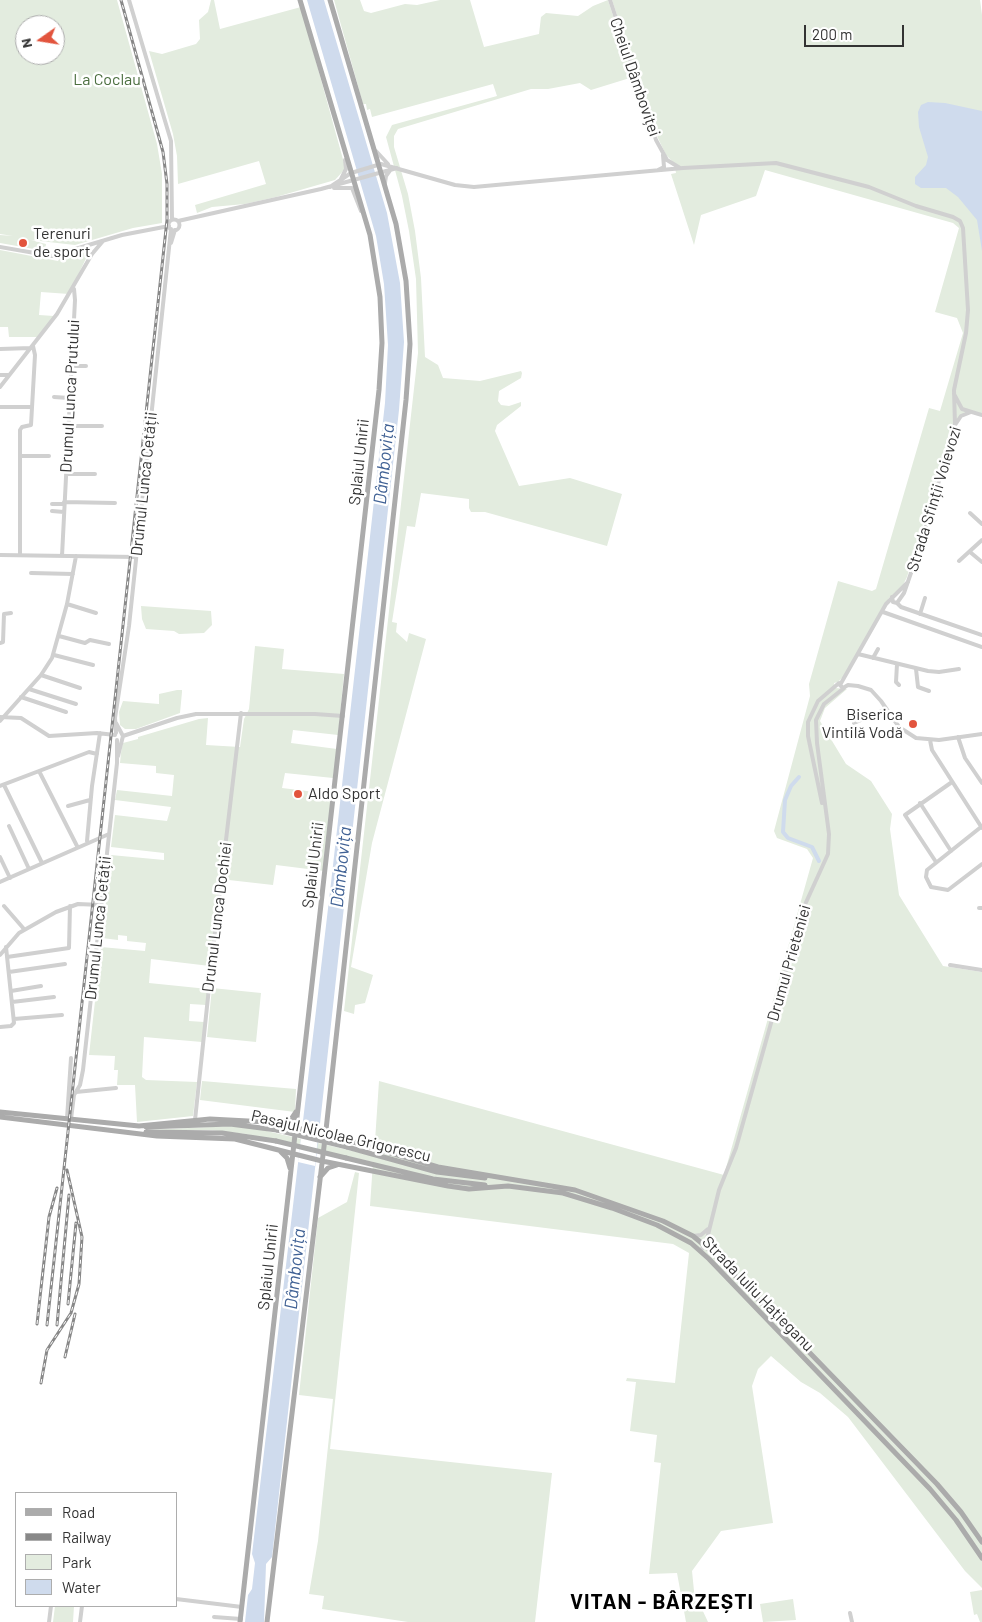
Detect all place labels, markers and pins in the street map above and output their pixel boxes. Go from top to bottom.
place label: Terenuri de sport [33,224,91,262]
marker: Terenuri de sport [17,237,29,249]
place label: Biserica Vintilă Vodă [822,705,903,743]
marker: Biserica Vintilă Vodă [907,718,919,730]
place label: Aldo Sport [308,784,381,804]
marker: Aldo Sport [292,788,304,800]

